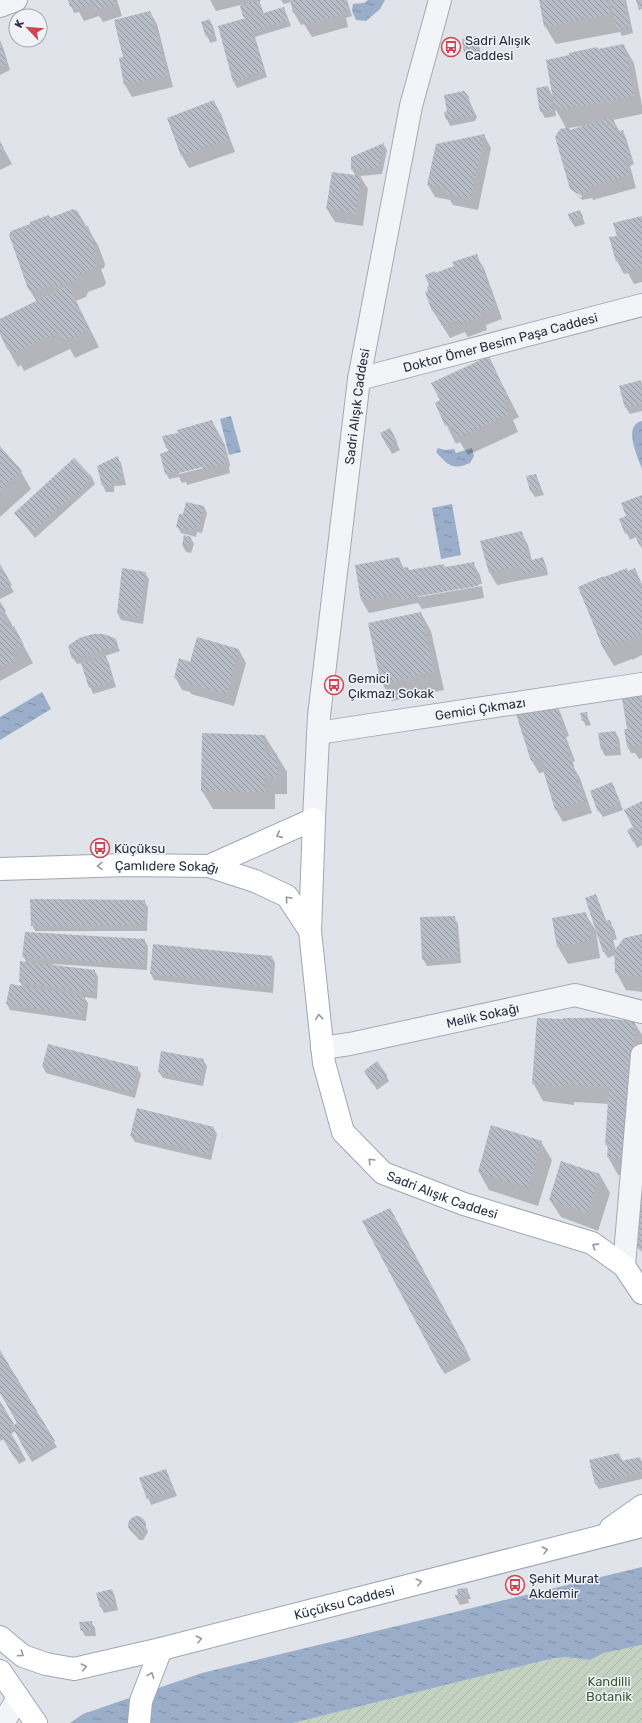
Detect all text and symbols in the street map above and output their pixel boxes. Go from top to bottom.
north arrow [8,8,48,48]
text: K [12,17,27,30]
place label: Sadri Alışık Caddesi [465,33,531,63]
bus stop icon: Sadri Alışık Caddesi [440,36,462,58]
street label: Doktor Ömer Besim Paşa Caddesi [402,310,599,375]
street label: Sadri Alışık Caddesi [342,347,373,465]
place label: Gemici Çıkmazı Sokak [348,671,434,701]
bus stop icon: Gemici Çıkmazı Sokak [323,674,345,696]
street label: Gemici Çıkmazı [434,695,527,723]
one-way arrow [275,830,283,838]
bus stop icon: Küçüksu [89,837,111,859]
place label: Küçüksu [114,841,165,856]
street label: Çamlıdere Sokağı [115,858,221,877]
one-way arrow [97,862,103,870]
one-way arrow [285,896,292,904]
street label: Melik Sokağı [445,1000,520,1031]
one-way arrow [315,1014,324,1020]
one-way arrow [368,1158,376,1166]
street label: Sadri Alışık Caddesi [385,1168,500,1222]
one-way arrow [593,1244,600,1251]
one-way arrow [542,1546,549,1555]
place label: Şehit Murat Akdemir [529,1571,599,1601]
bus stop icon: Şehit Murat Akdemir [504,1574,526,1596]
one-way arrow [416,1579,423,1587]
street label: Küçüksu Caddesi [293,1583,396,1623]
one-way arrow [195,1635,202,1644]
one-way arrow [17,1649,24,1656]
one-way arrow [81,1663,87,1671]
one-way arrow [146,1671,154,1678]
park label: Kandilli Botanik [586,1674,632,1704]

